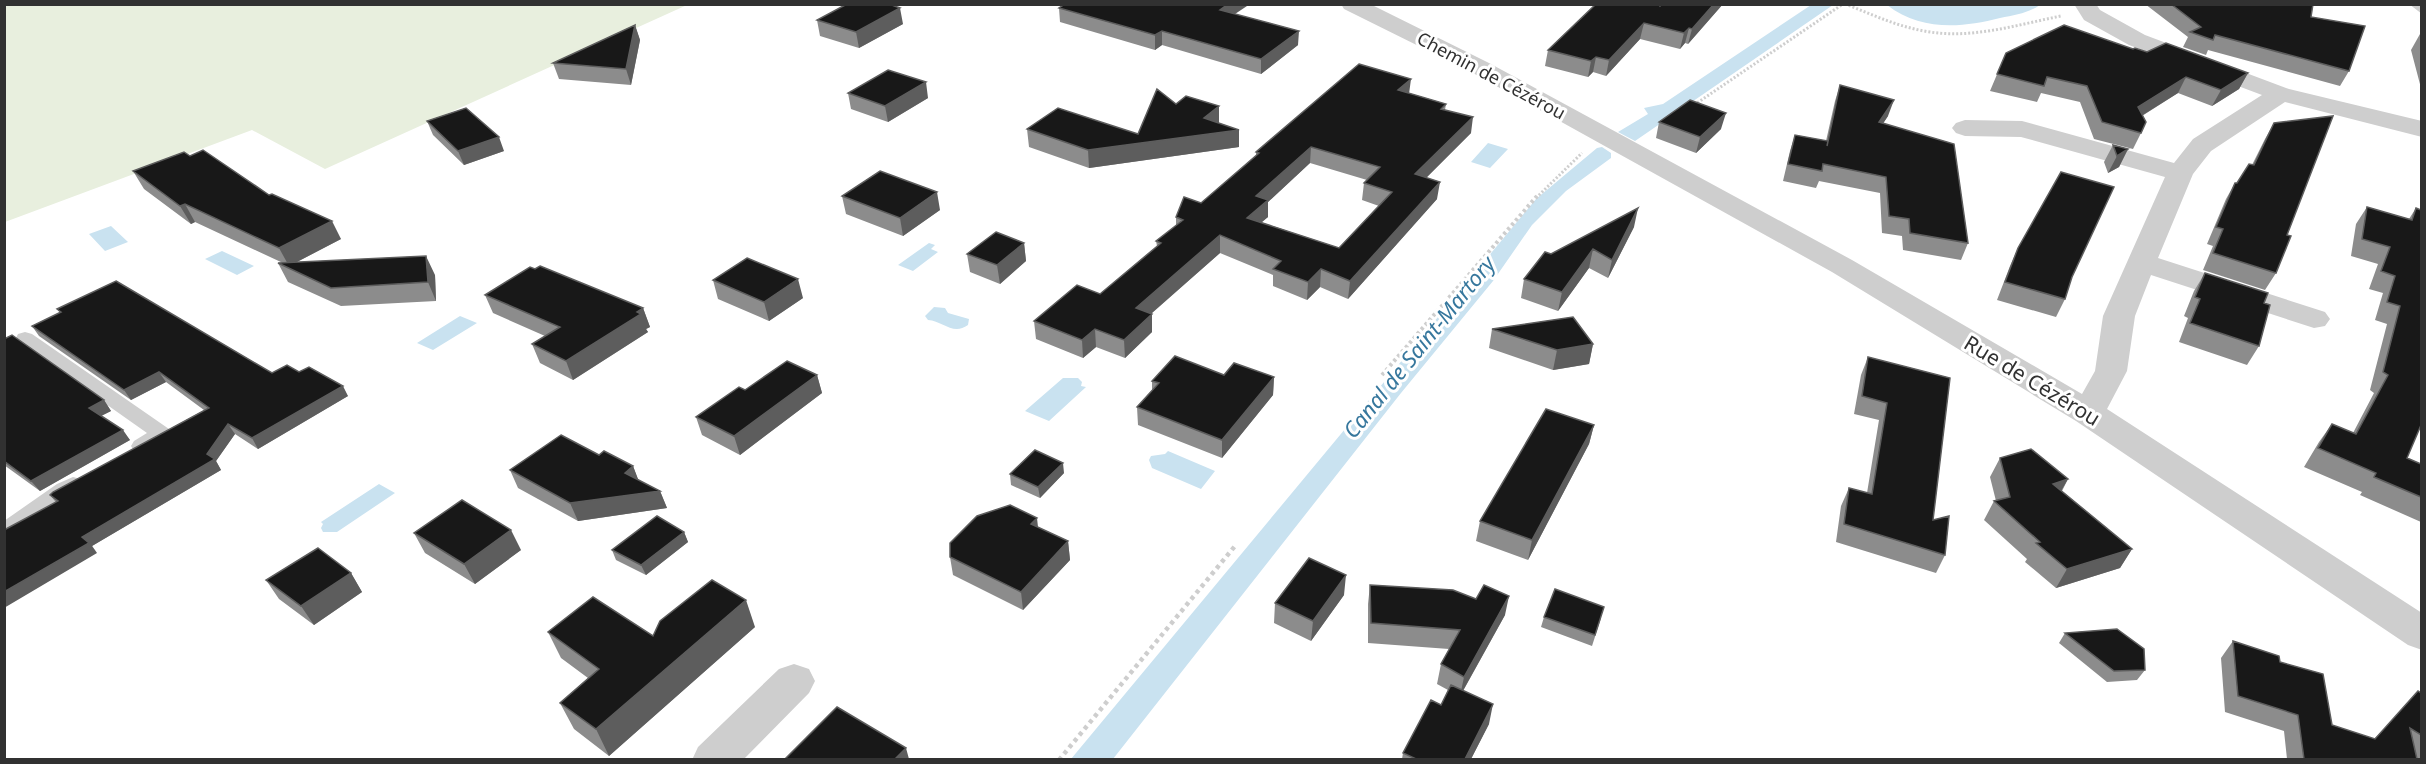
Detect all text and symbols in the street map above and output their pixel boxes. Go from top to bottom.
street label: Chemin de Cézérou [1413,26,1570,124]
water label: Canal de Saint-Martory [1335,248,1502,444]
street label: Rue de Cézérou [1959,328,2106,432]

